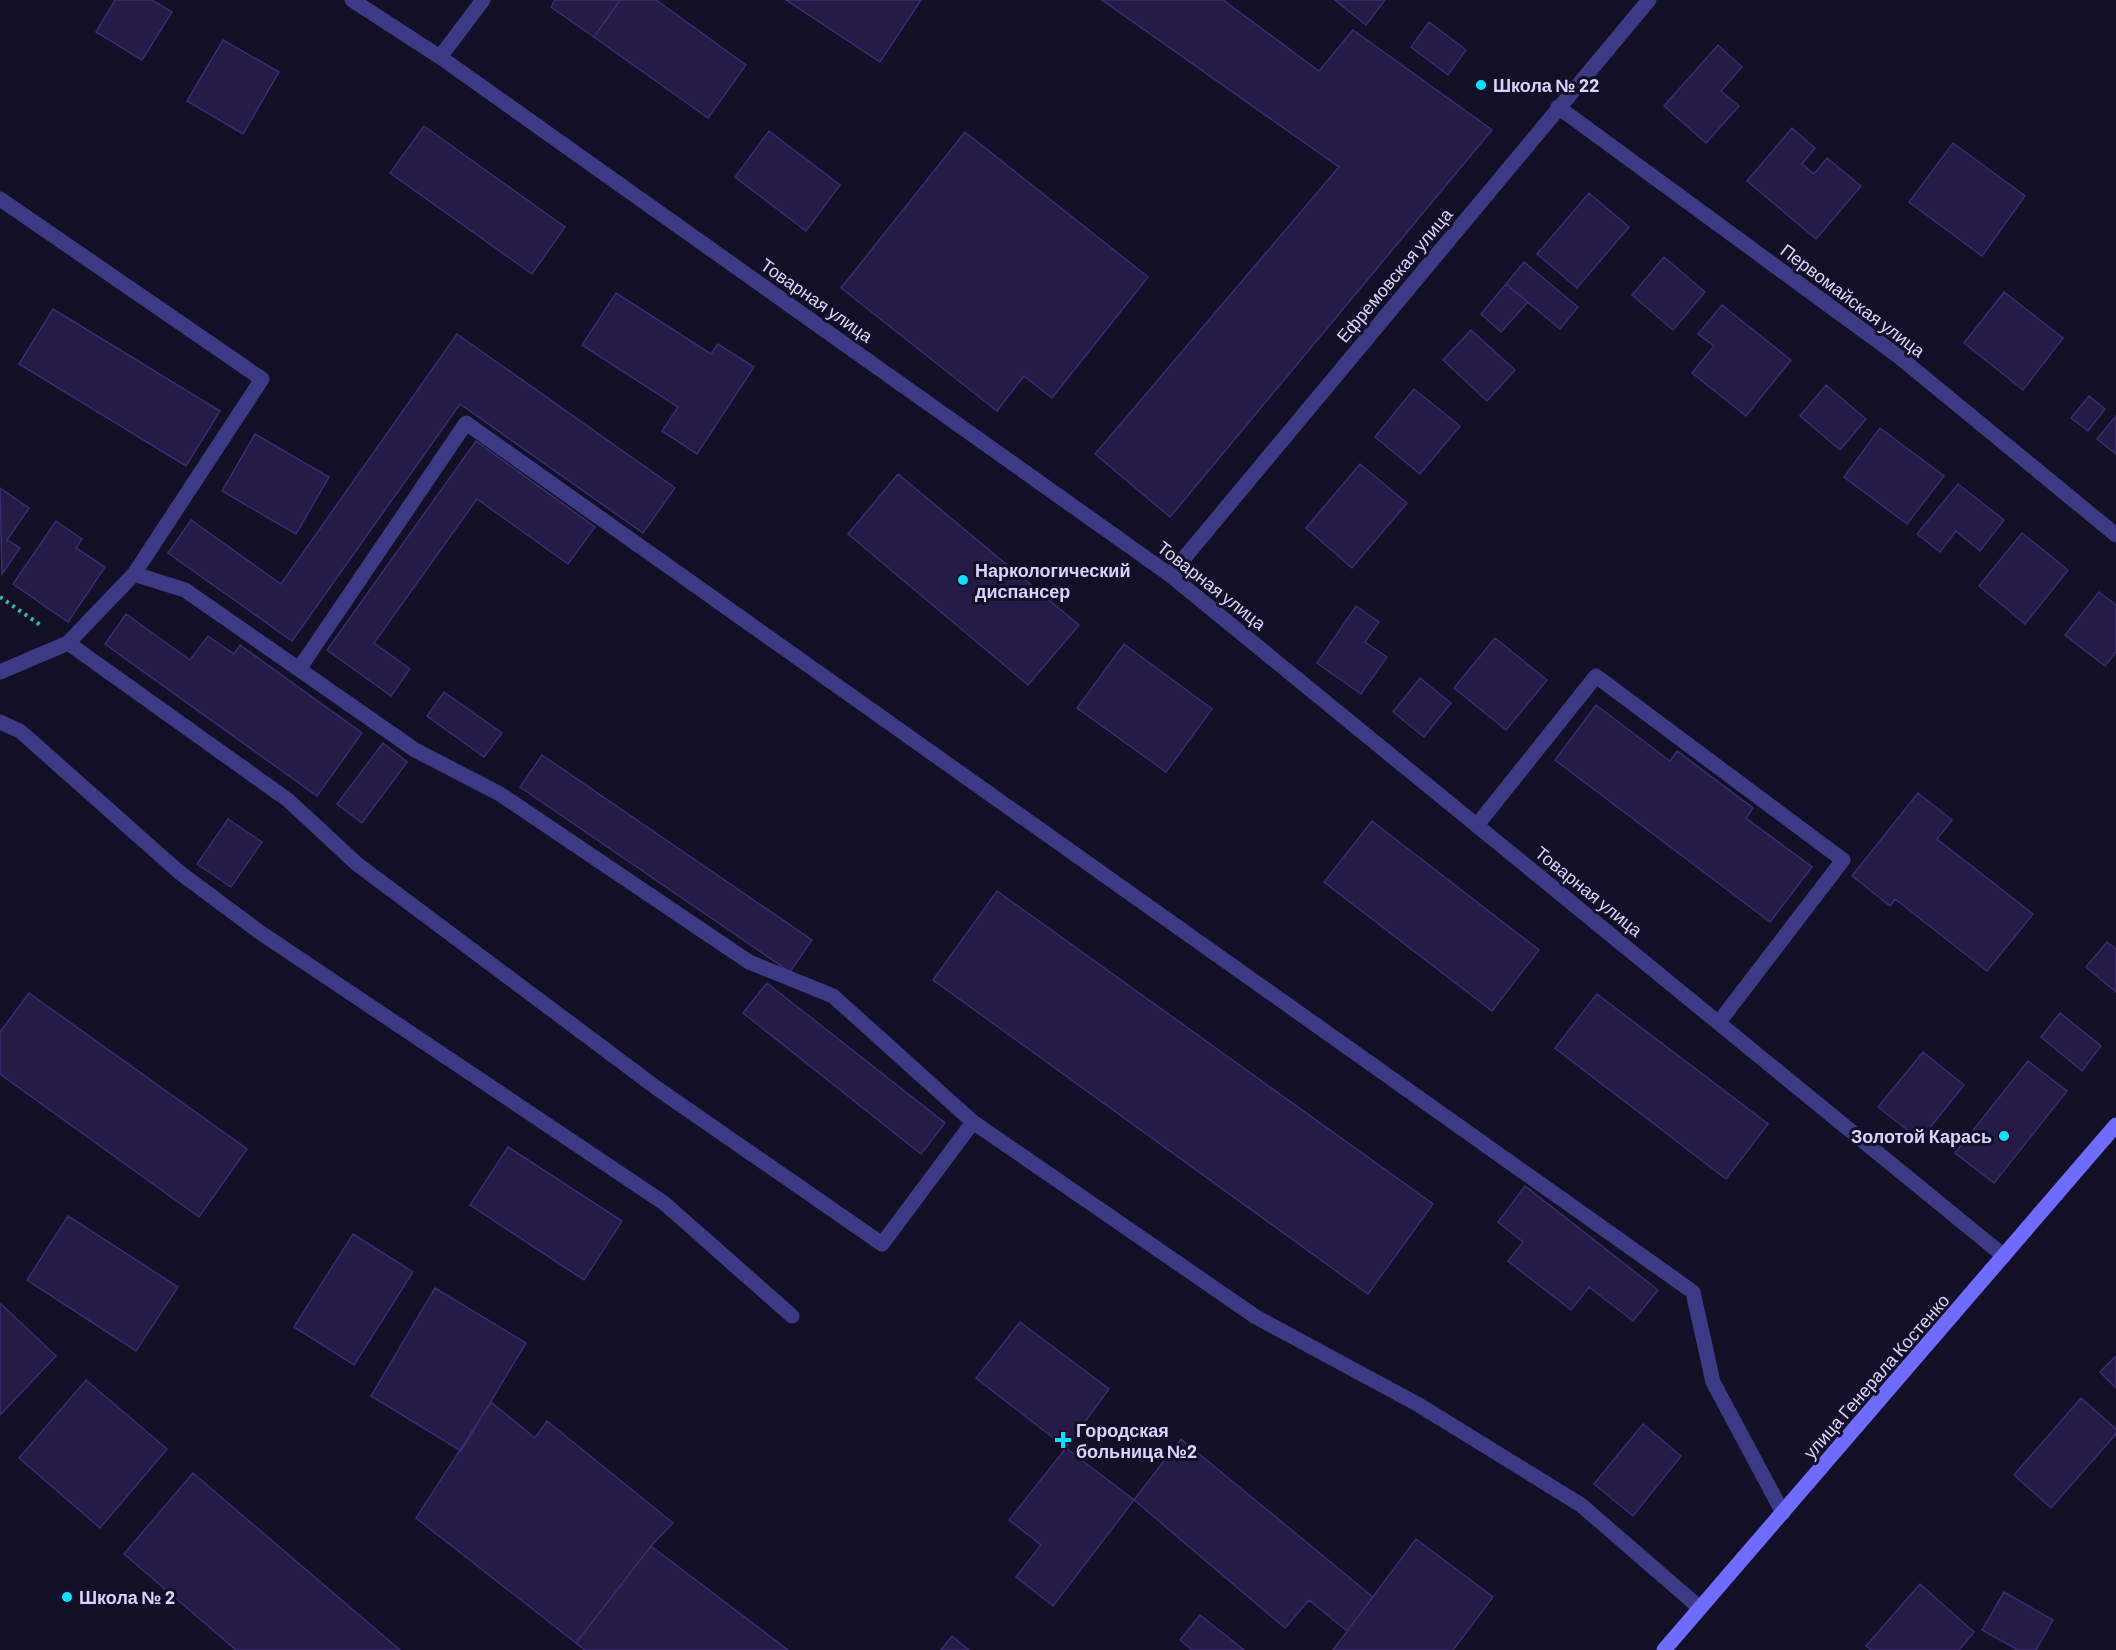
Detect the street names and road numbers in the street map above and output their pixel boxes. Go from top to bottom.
street label: Ефремовская улица [1331,203,1457,347]
street label: Первомайская улица [1777,239,1930,362]
street label: Товарная улица [757,253,878,347]
street label: Товарная улица [1153,536,1271,635]
street label: Товарная улица [1531,841,1648,942]
street label: улица Генерала Костенко [1798,1289,1954,1463]

